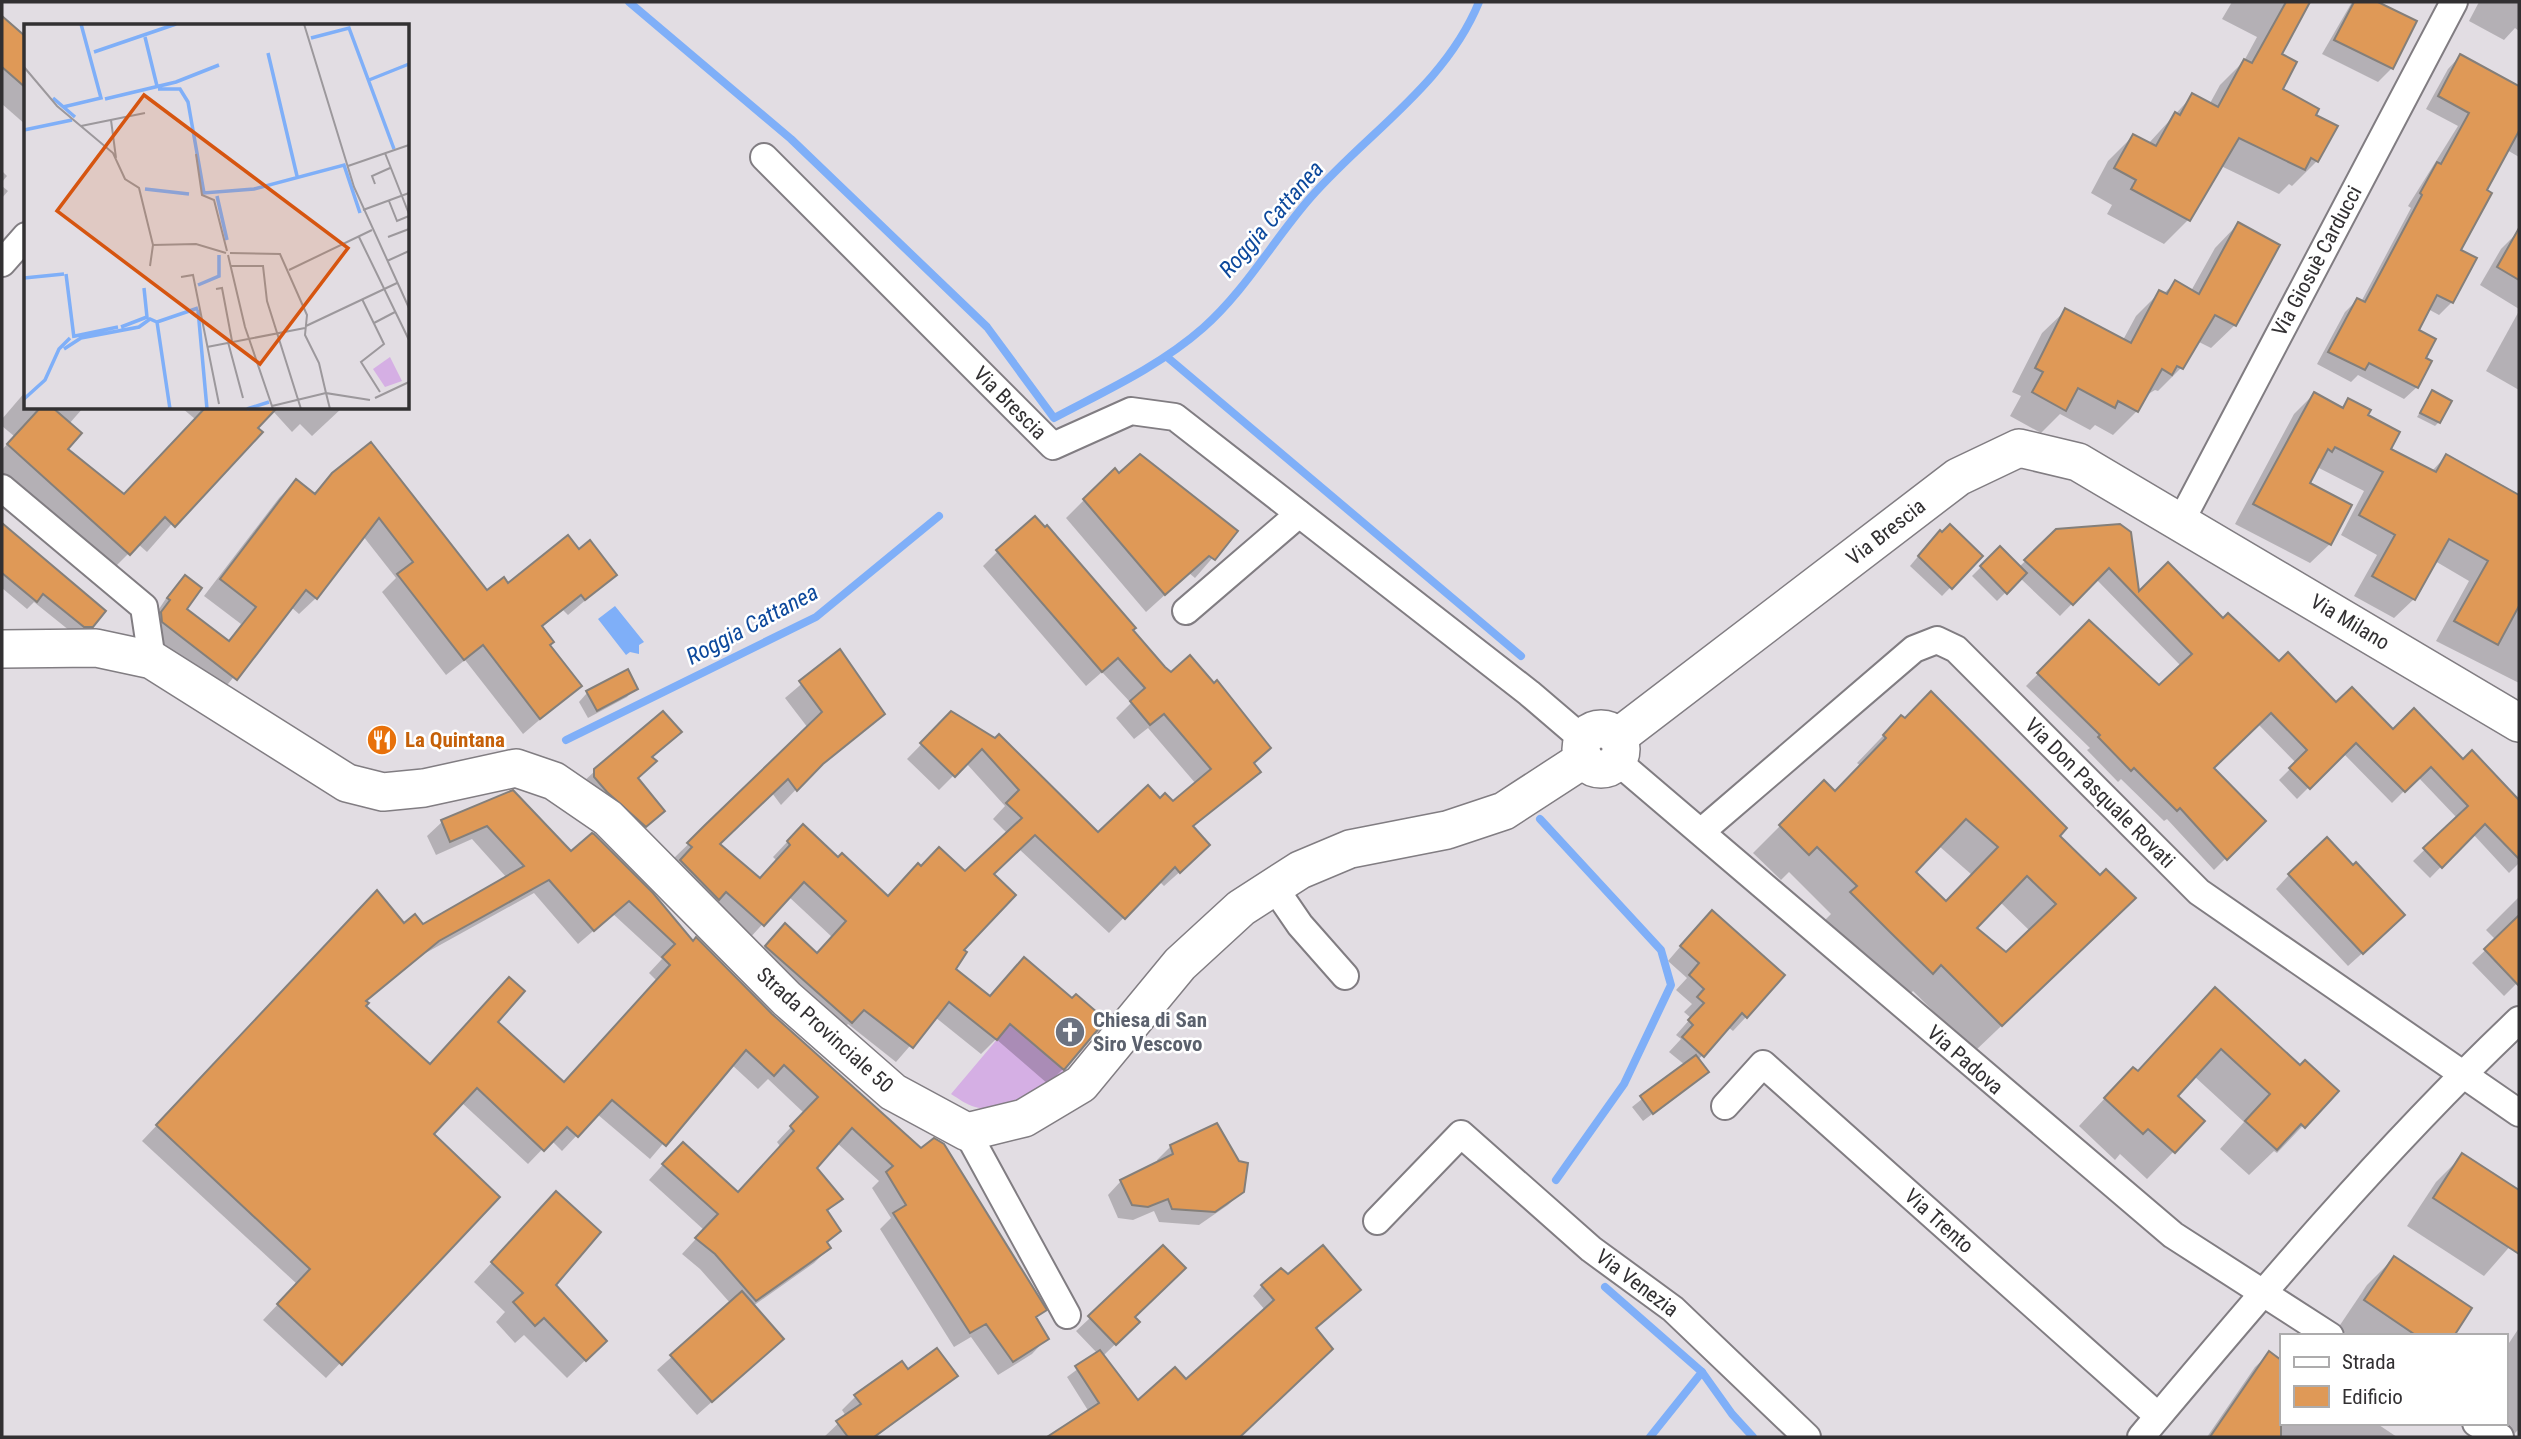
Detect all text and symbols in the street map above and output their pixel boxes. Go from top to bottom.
inset map [24,24,410,410]
water label: Roggia Cattanea [1214,156,1329,283]
street label: Via Giosuè Carducci [2267,182,2367,340]
street label: Via Brescia [969,362,1051,444]
street label: Via Brescia [1842,494,1930,570]
water label: Roggia Cattanea [682,578,823,670]
street label: Via Milano [2306,589,2394,655]
street label: Via Don Pasquale Rovati [2020,713,2180,873]
restaurant icon: La Quintana [365,723,399,757]
place label: La Quintana [405,728,505,752]
street label: Strada Provinciale 50 [752,962,898,1098]
place label: Chiesa di San Siro Vescovo [1093,1008,1207,1056]
church icon: Chiesa di San Siro Vescovo [1053,1015,1087,1049]
street label: Via Padova [1922,1021,2008,1099]
street label: Via Trento [1900,1184,1978,1258]
street label: Via Venezia [1591,1244,1683,1322]
legend [2280,1334,2507,1425]
text: Strada [2342,1350,2396,1374]
text: Edificio [2342,1385,2403,1409]

